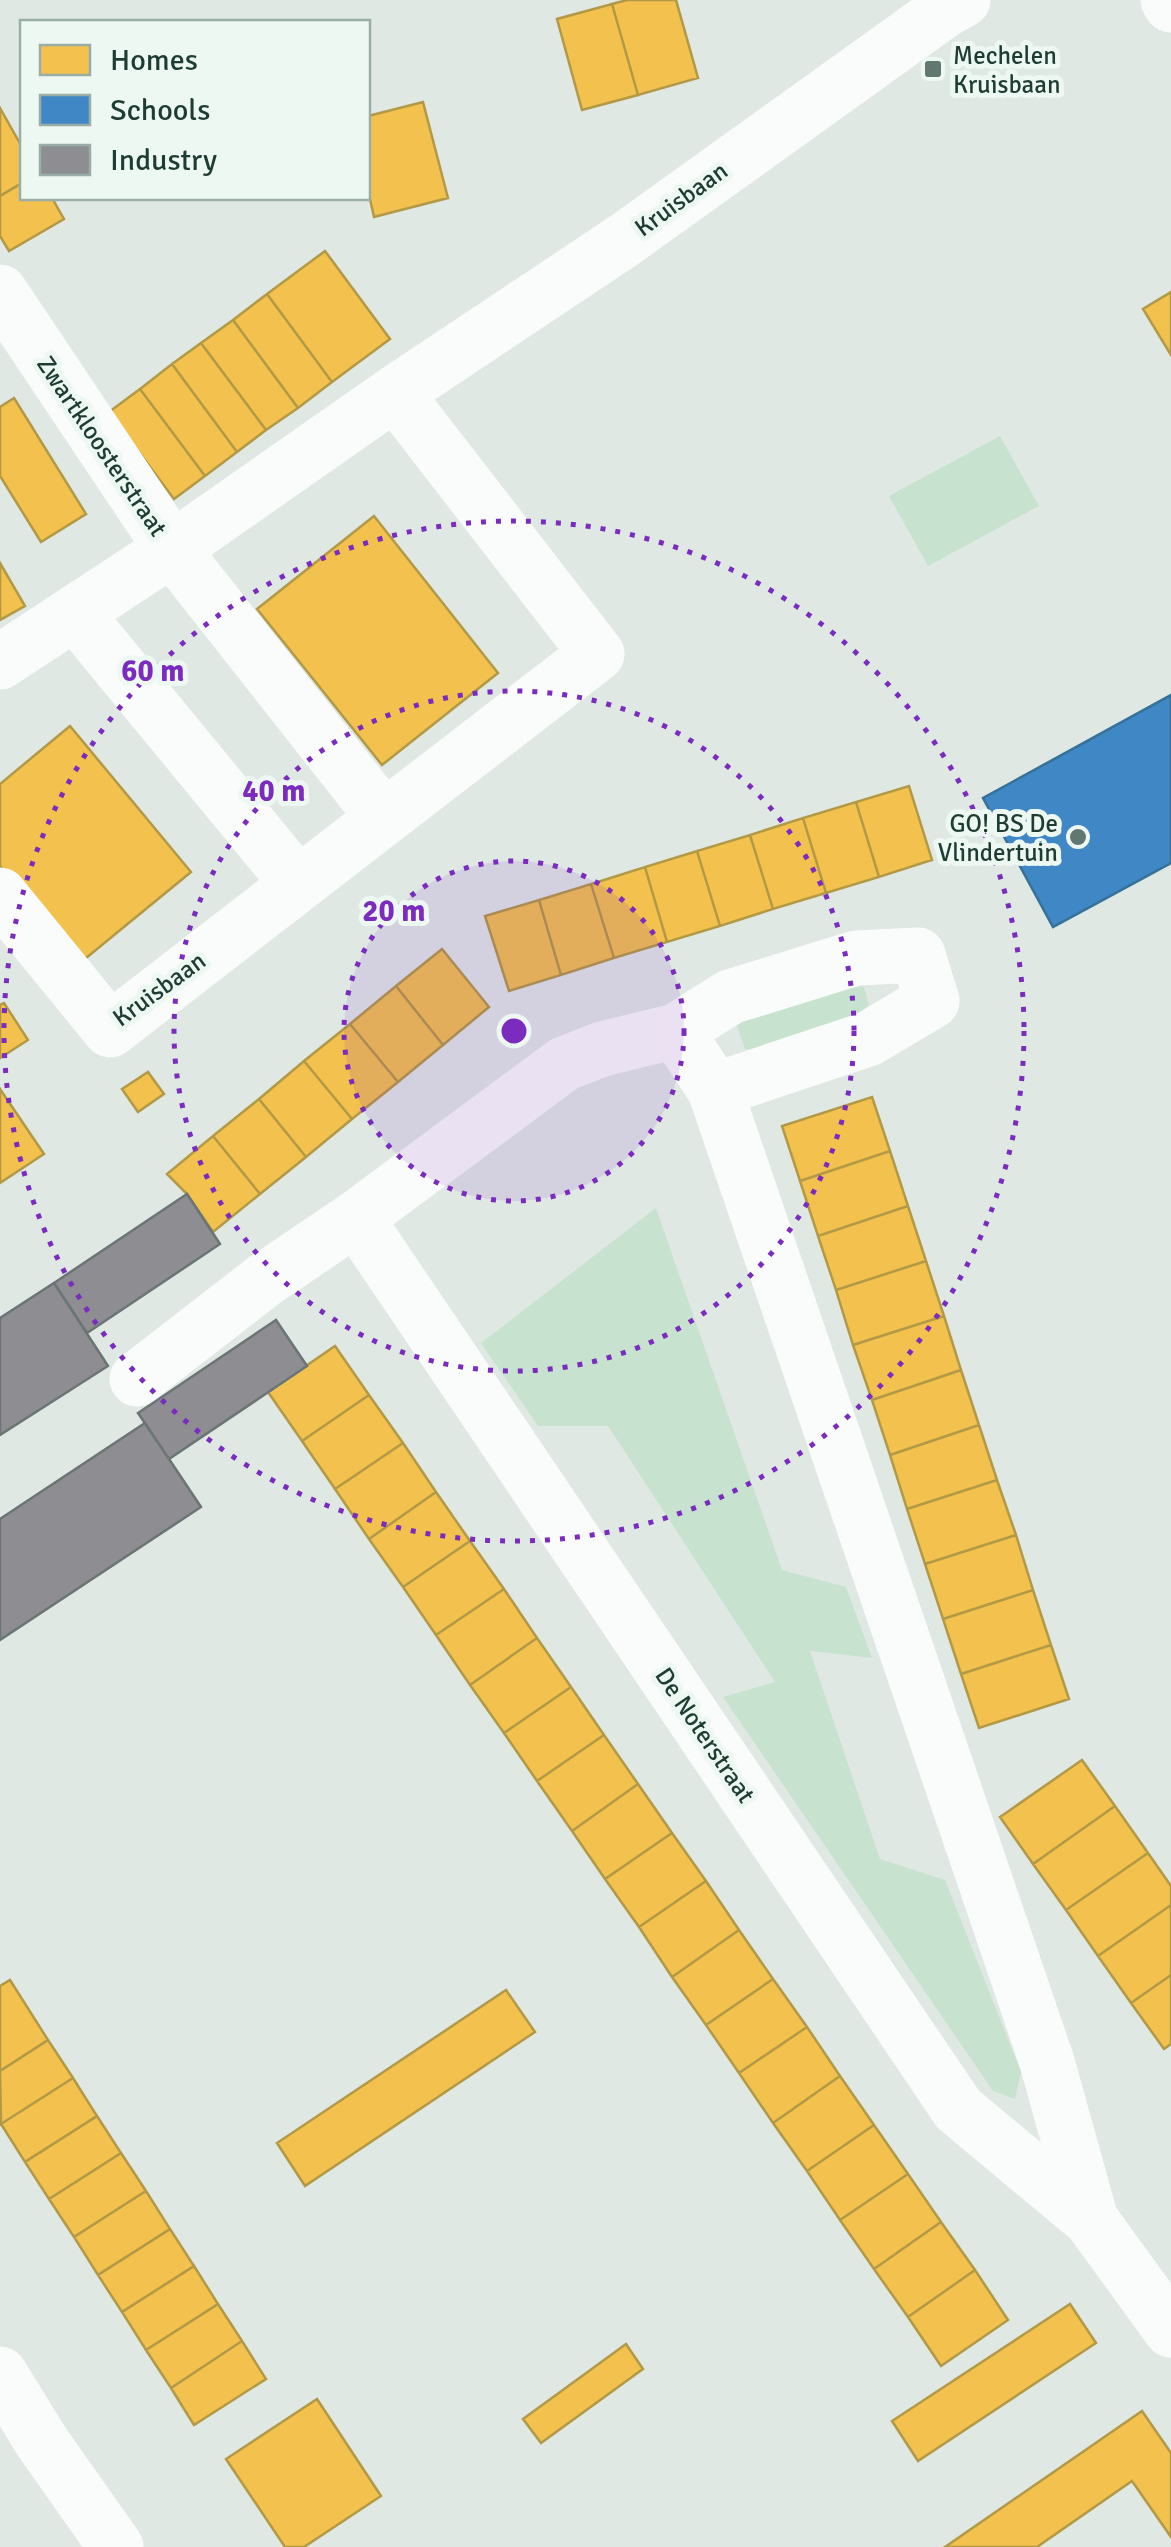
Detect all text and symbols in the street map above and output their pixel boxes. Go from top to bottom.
legend [20,20,370,200]
place label: Mechelen Kruisbaan [953,40,1061,100]
text: Homes [110,42,198,79]
marker: Mechelen Kruisbaan [922,58,944,80]
text: Schools [110,92,210,129]
text: Industry [110,142,217,179]
street label: Kruisbaan [628,155,734,243]
street label: Zwartkloosterstraat [30,350,174,542]
text: 60 m [121,653,185,690]
text: 40 m [242,773,306,810]
place label: GO! BS De Vlindertuin [938,808,1058,868]
marker: GO! BS De Vlindertuin [1067,826,1089,848]
text: 20 m [362,893,426,930]
street label: Kruisbaan [106,945,212,1033]
centre of rings [496,1013,532,1049]
street label: De Noterstraat [648,1661,762,1809]

